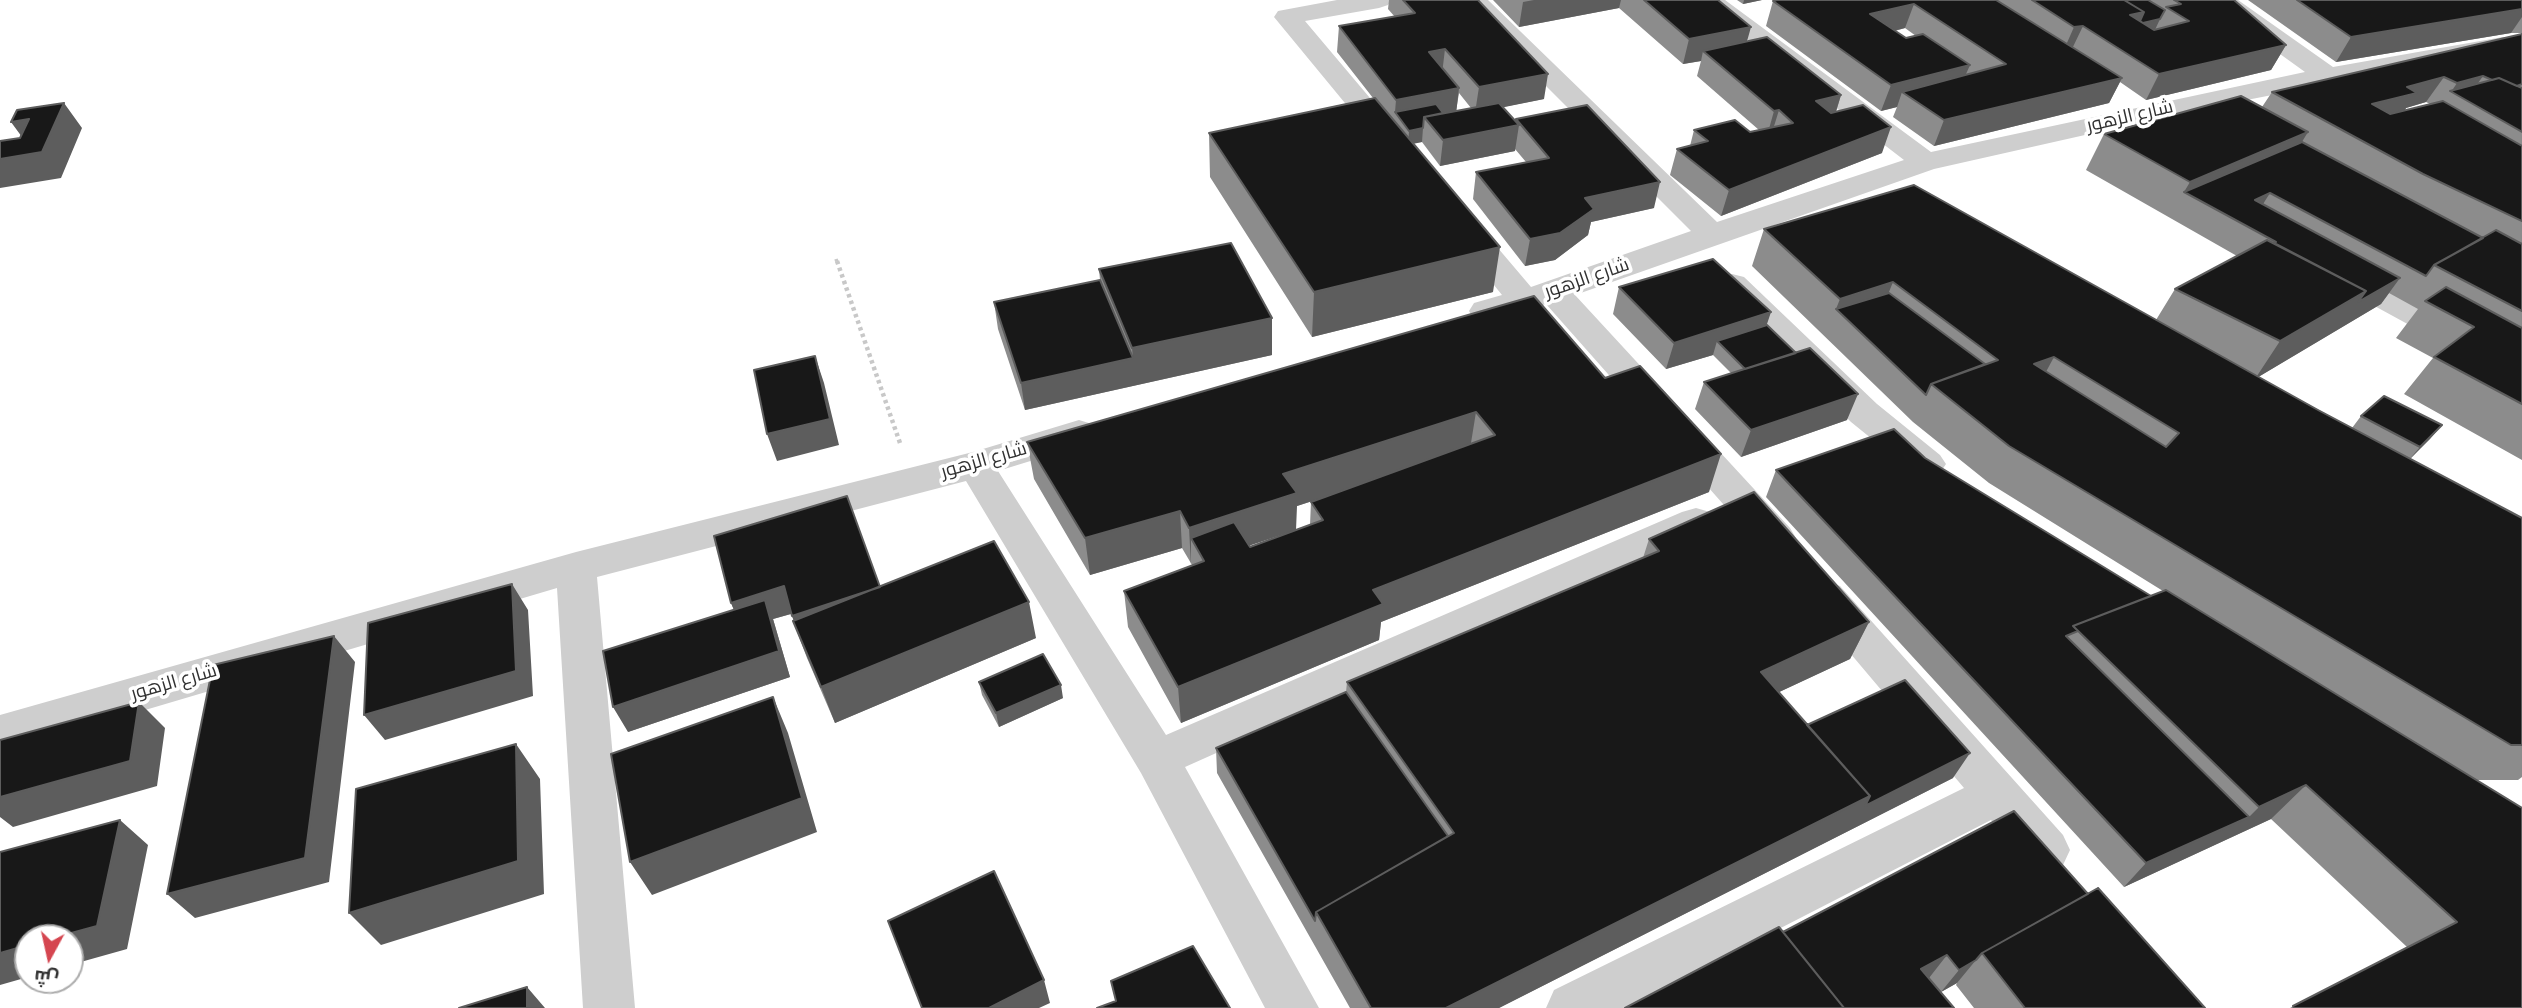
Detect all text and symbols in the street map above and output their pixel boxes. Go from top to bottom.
street label: شارع الزهور [2084,96,2176,138]
street label: شارع الزهور [1542,254,1632,304]
street label: شارع الزهور [938,438,1030,484]
street label: شارع الزهور [128,660,220,706]
north arrow [14,924,84,994]
text: ش [33,965,60,991]

